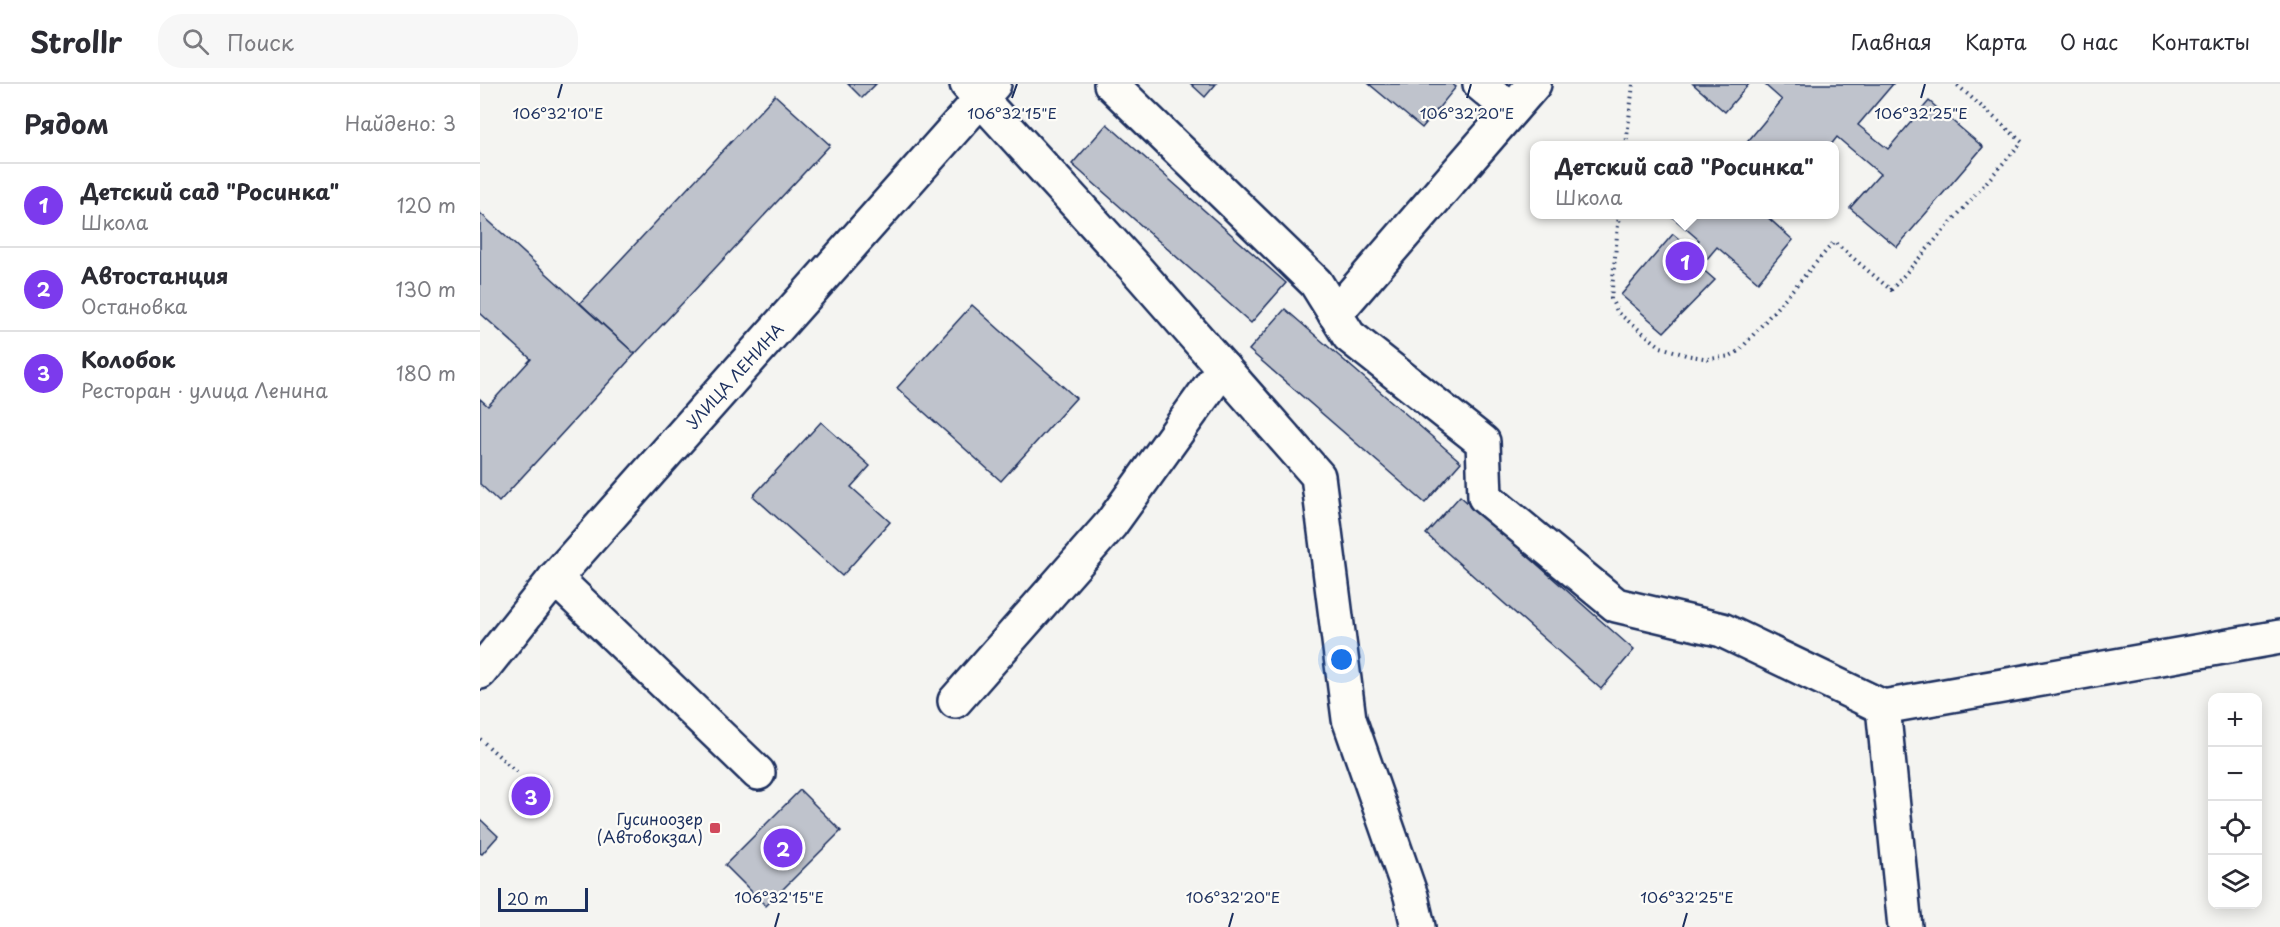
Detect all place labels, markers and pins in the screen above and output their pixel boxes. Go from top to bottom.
pin: 1 [1666,238,1704,284]
pin: 3 [512,774,550,818]
place label: Гусиноозер (Автовокзал) [597,806,703,848]
marker: Гусиноозер (Автовокзал) [708,821,722,835]
pin: 2 [764,826,802,870]

